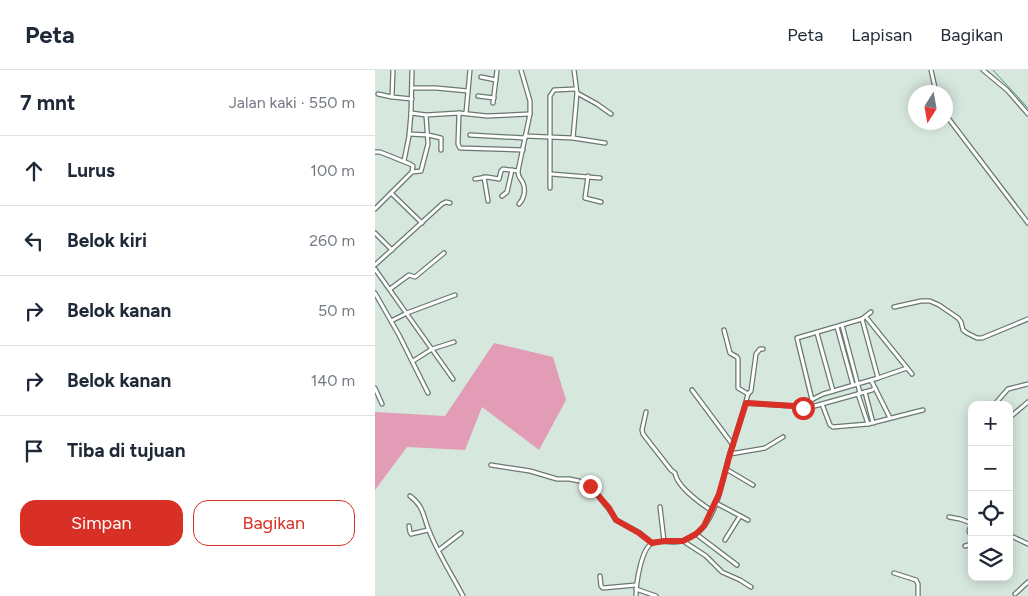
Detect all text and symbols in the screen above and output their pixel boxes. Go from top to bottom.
text: Peta [25,20,75,49]
text: Peta [787,24,823,46]
text: Lapisan [851,24,912,46]
text: Bagikan [940,24,1003,46]
north arrow [908,85,953,130]
text: 7 mnt [20,90,75,115]
text: Jalan kaki · 550 m [229,93,355,112]
icon: ahead [20,157,48,185]
text: Lurus [67,159,115,182]
text: 100 m [310,161,355,180]
icon: left [20,227,48,255]
text: Belok kiri [67,229,147,252]
text: 260 m [309,231,355,250]
icon: right [20,297,48,325]
text: Belok kanan [67,299,171,322]
text: 50 m [318,301,355,320]
icon: right [20,367,48,395]
text: Belok kanan [67,369,171,392]
text: 140 m [311,371,355,390]
route start [792,397,815,420]
map controls [968,401,1013,581]
button: + [968,401,1013,446]
icon: arrive [20,437,48,465]
text: Tiba di tujuan [67,439,186,462]
button: − [968,446,1013,491]
route end [579,475,602,498]
button: locate [968,491,1013,536]
button: Simpan [20,500,183,546]
button: Bagikan [193,500,355,546]
button: layers [968,536,1013,581]

